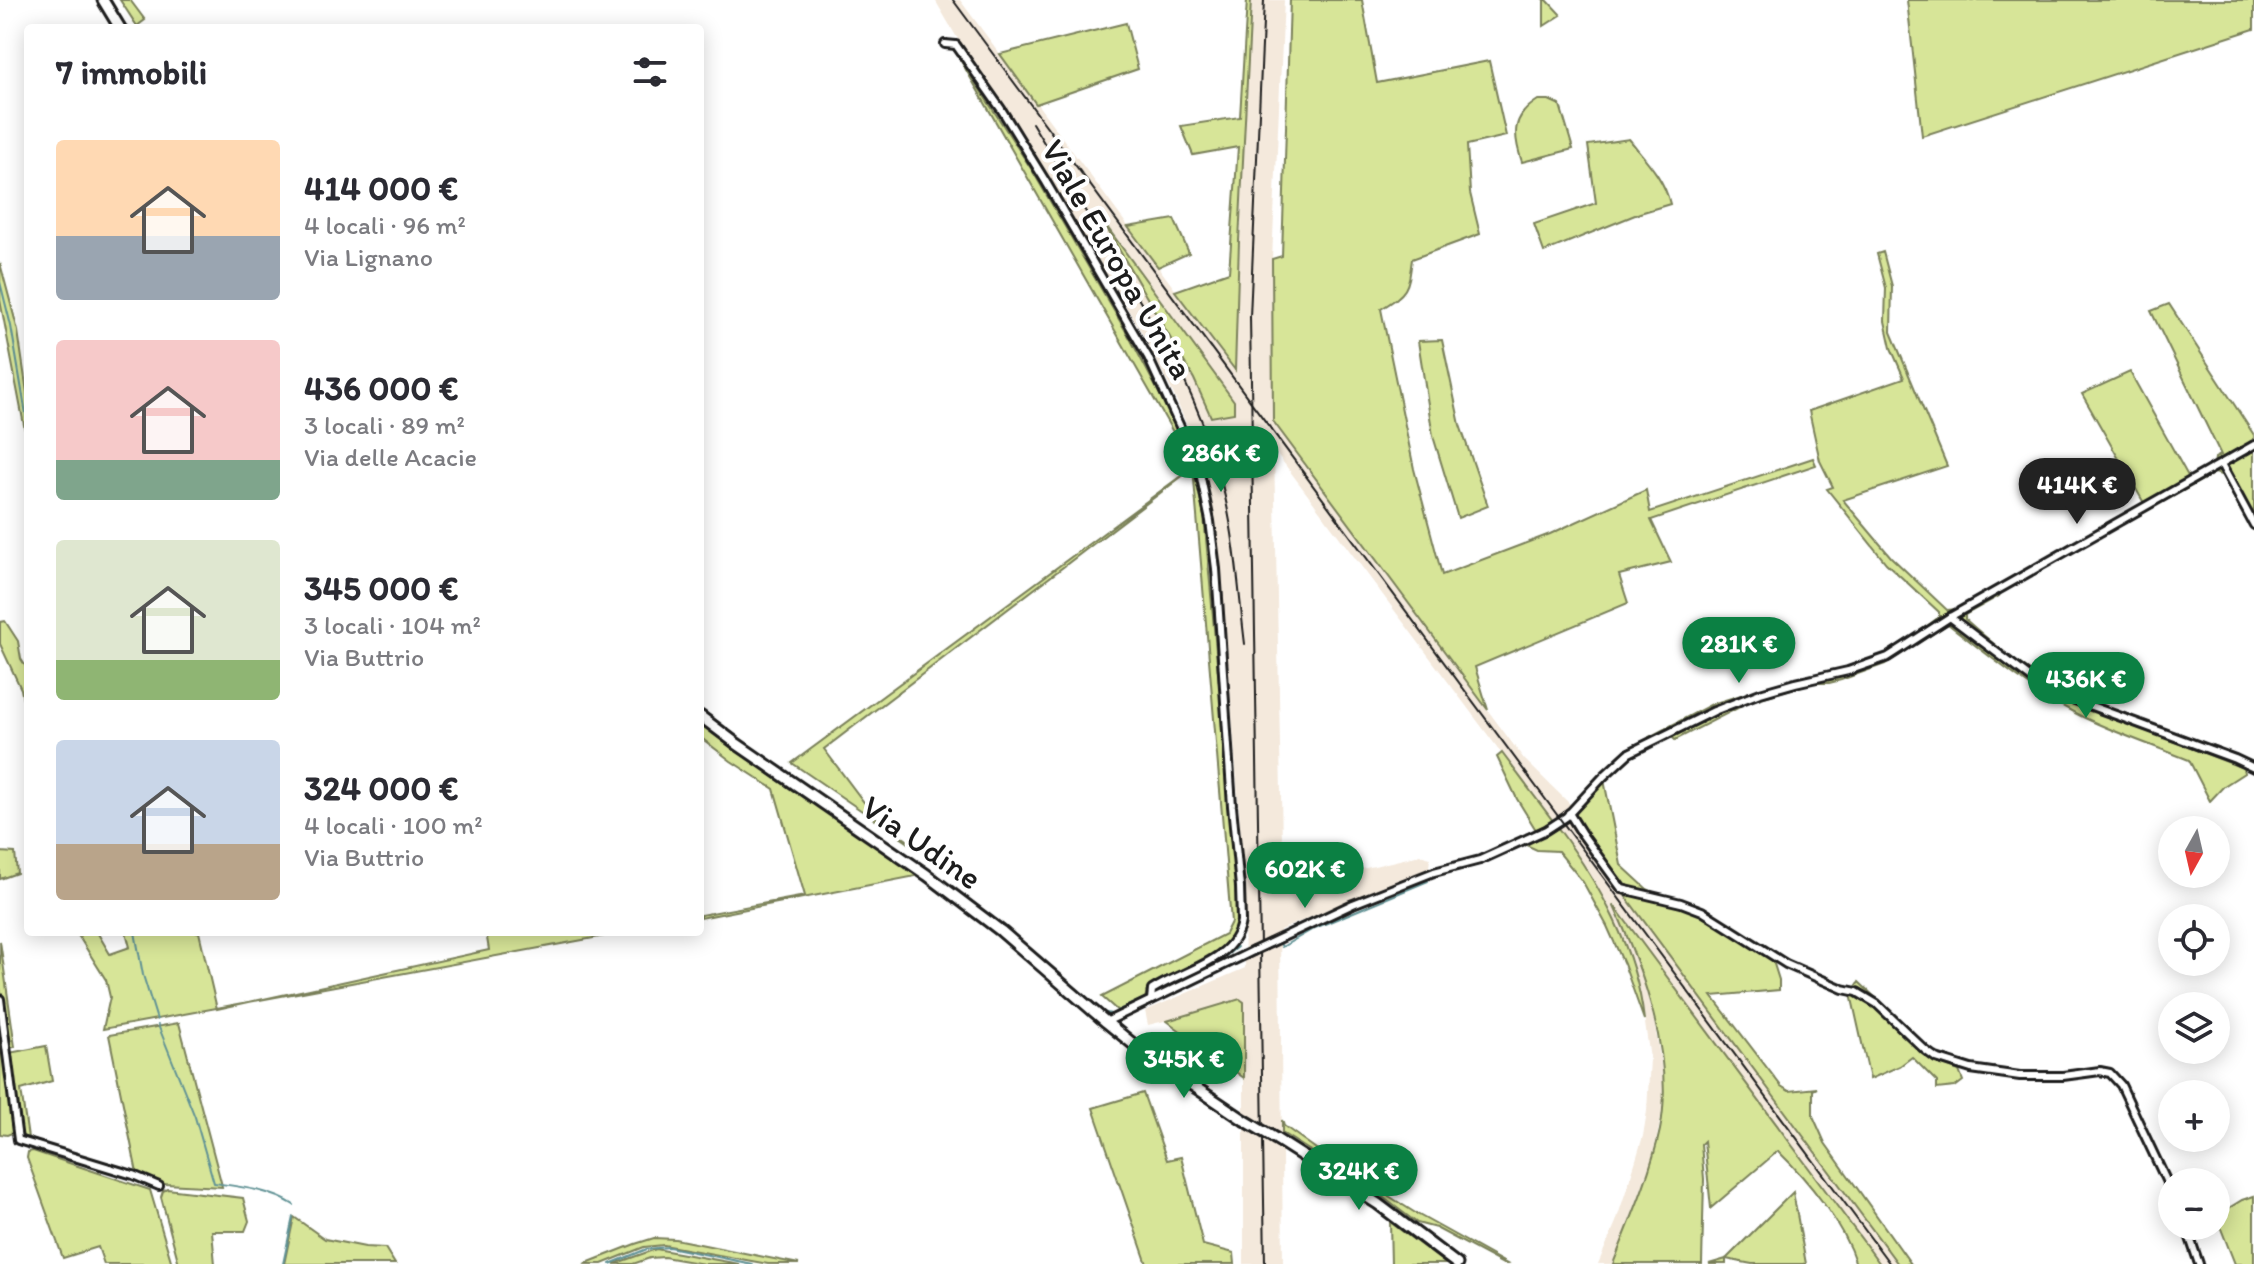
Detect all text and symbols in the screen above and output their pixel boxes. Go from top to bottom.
icon: filters [628,50,672,94]
text: 7 immobili [56,52,207,93]
street label: Viale Europa Unita [1032,132,1203,386]
text: 414 000 € [304,168,458,209]
icon: home [120,172,216,268]
text: 4 locali · 96 m² [304,209,466,241]
text: Via Lignano [304,241,433,273]
text: 436 000 € [304,368,459,409]
icon: home [120,372,216,468]
text: 3 locali · 89 m² [304,409,465,441]
pin: 286K € [1156,426,1286,494]
text: 286K € [1182,436,1261,468]
text: Via delle Acacie [304,441,477,473]
pin: 414K € [2012,458,2142,526]
text: 414K € [2037,468,2117,500]
text: 345 000 € [304,568,458,609]
icon: home [120,572,216,668]
text: 3 locali · 104 m² [304,609,481,641]
pin: 281K € [1674,617,1804,685]
text: 281K € [1700,627,1778,659]
text: Via Buttrio [304,641,424,673]
pin: 436K € [2021,652,2151,720]
text: 436K € [2046,662,2126,694]
text: 324 000 € [304,768,458,809]
icon: home [120,772,216,868]
street label: Via Udine [854,786,990,899]
text: 4 locali · 100 m² [304,809,483,841]
north arrow [2158,816,2230,888]
map controls [2158,816,2230,1240]
text: Via Buttrio [304,841,424,873]
pin: 602K € [1240,842,1370,910]
text: 602K € [1265,852,1345,884]
button: locate [2158,904,2230,976]
button: layers [2158,992,2230,1064]
pin: 345K € [1119,1032,1249,1100]
text: 345K € [1144,1042,1224,1074]
button: + [2158,1080,2230,1152]
pin: 324K € [1294,1144,1424,1212]
text: 324K € [1319,1154,1399,1186]
button: − [2158,1168,2230,1240]

